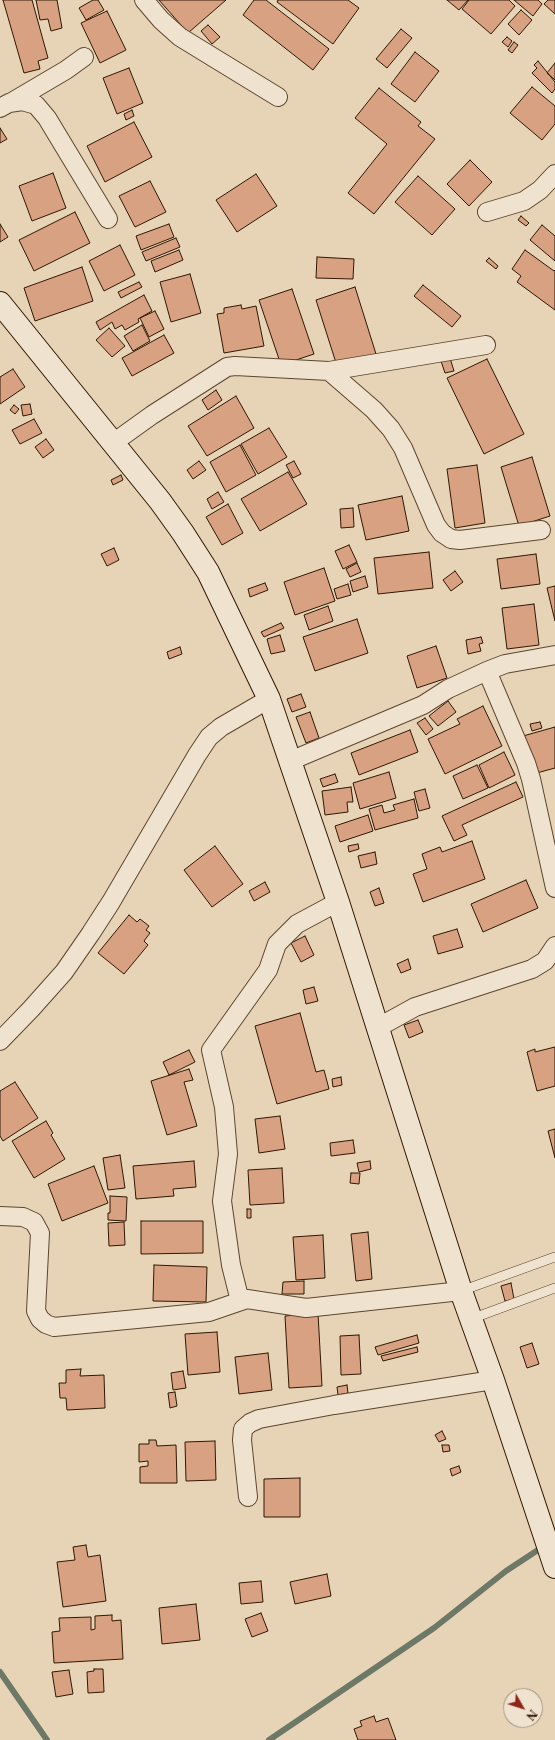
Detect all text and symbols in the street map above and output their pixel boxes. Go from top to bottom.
north arrow [503,1688,543,1728]
text: N [523,1707,540,1723]

